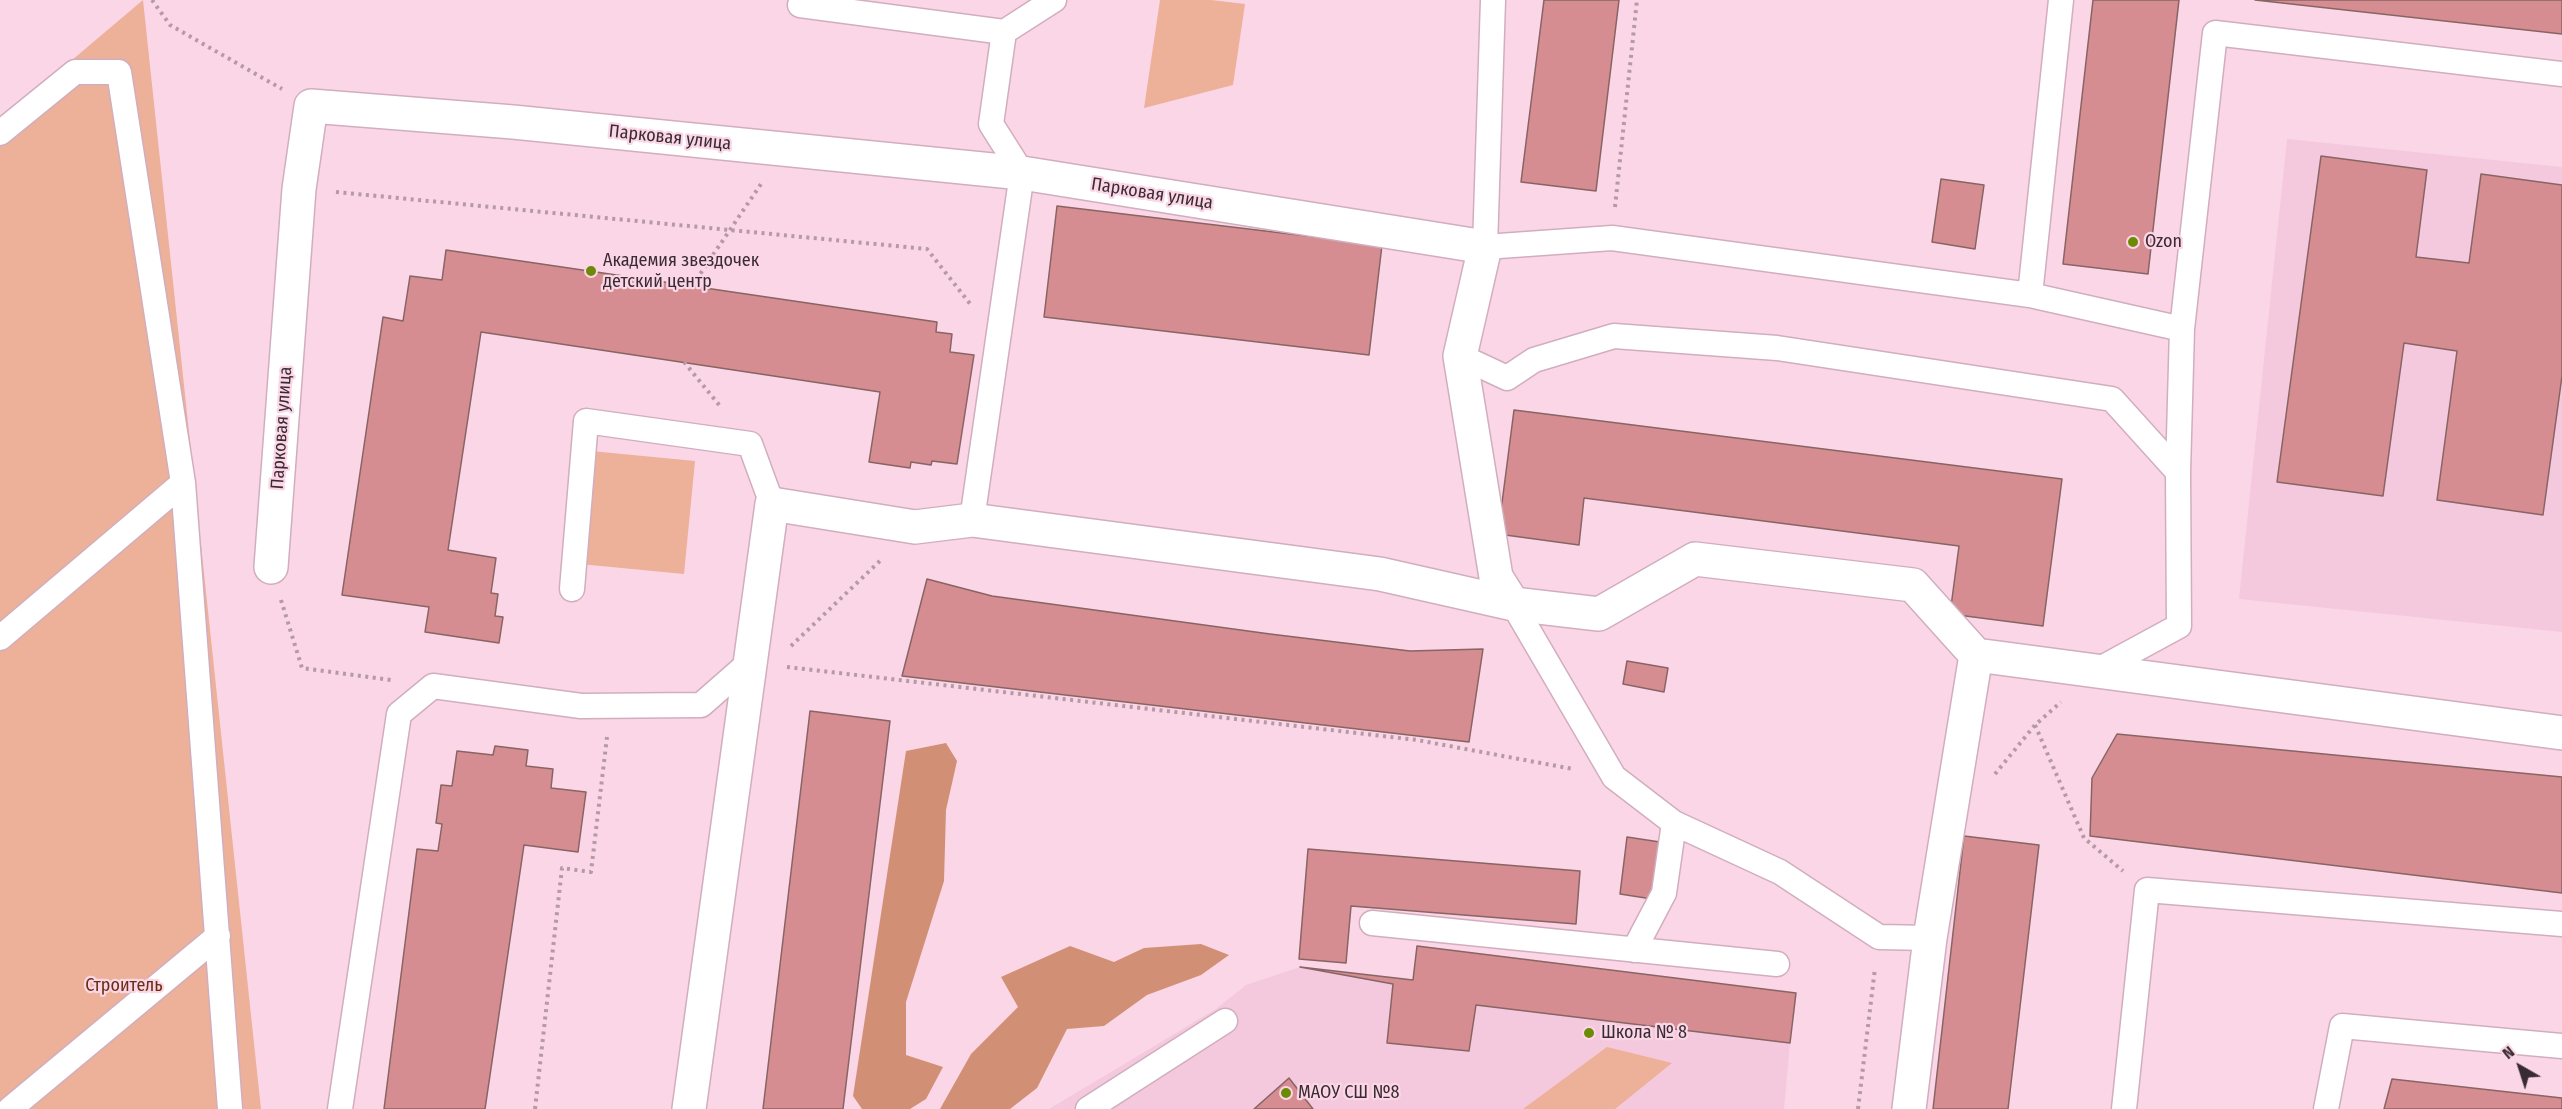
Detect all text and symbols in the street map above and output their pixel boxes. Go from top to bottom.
street label: Парковая улица [608,121,732,155]
street label: Парковая улица [1090,174,1214,214]
place label: Ozon [2145,231,2182,253]
marker: Ozon [2126,235,2140,249]
place label: Академия звездочек детский центр [603,250,759,292]
marker: Академия звездочек детский центр [584,264,598,278]
street label: Парковая улица [267,366,297,490]
park label: Строитель [85,975,163,997]
place label: Школа № 8 [1601,1022,1687,1044]
marker: Школа № 8 [1582,1026,1596,1040]
north arrow [2490,1037,2550,1097]
text: N [2499,1042,2518,1063]
place label: МАОУ СШ №8 [1298,1082,1400,1104]
marker: МАОУ СШ №8 [1279,1086,1293,1100]

